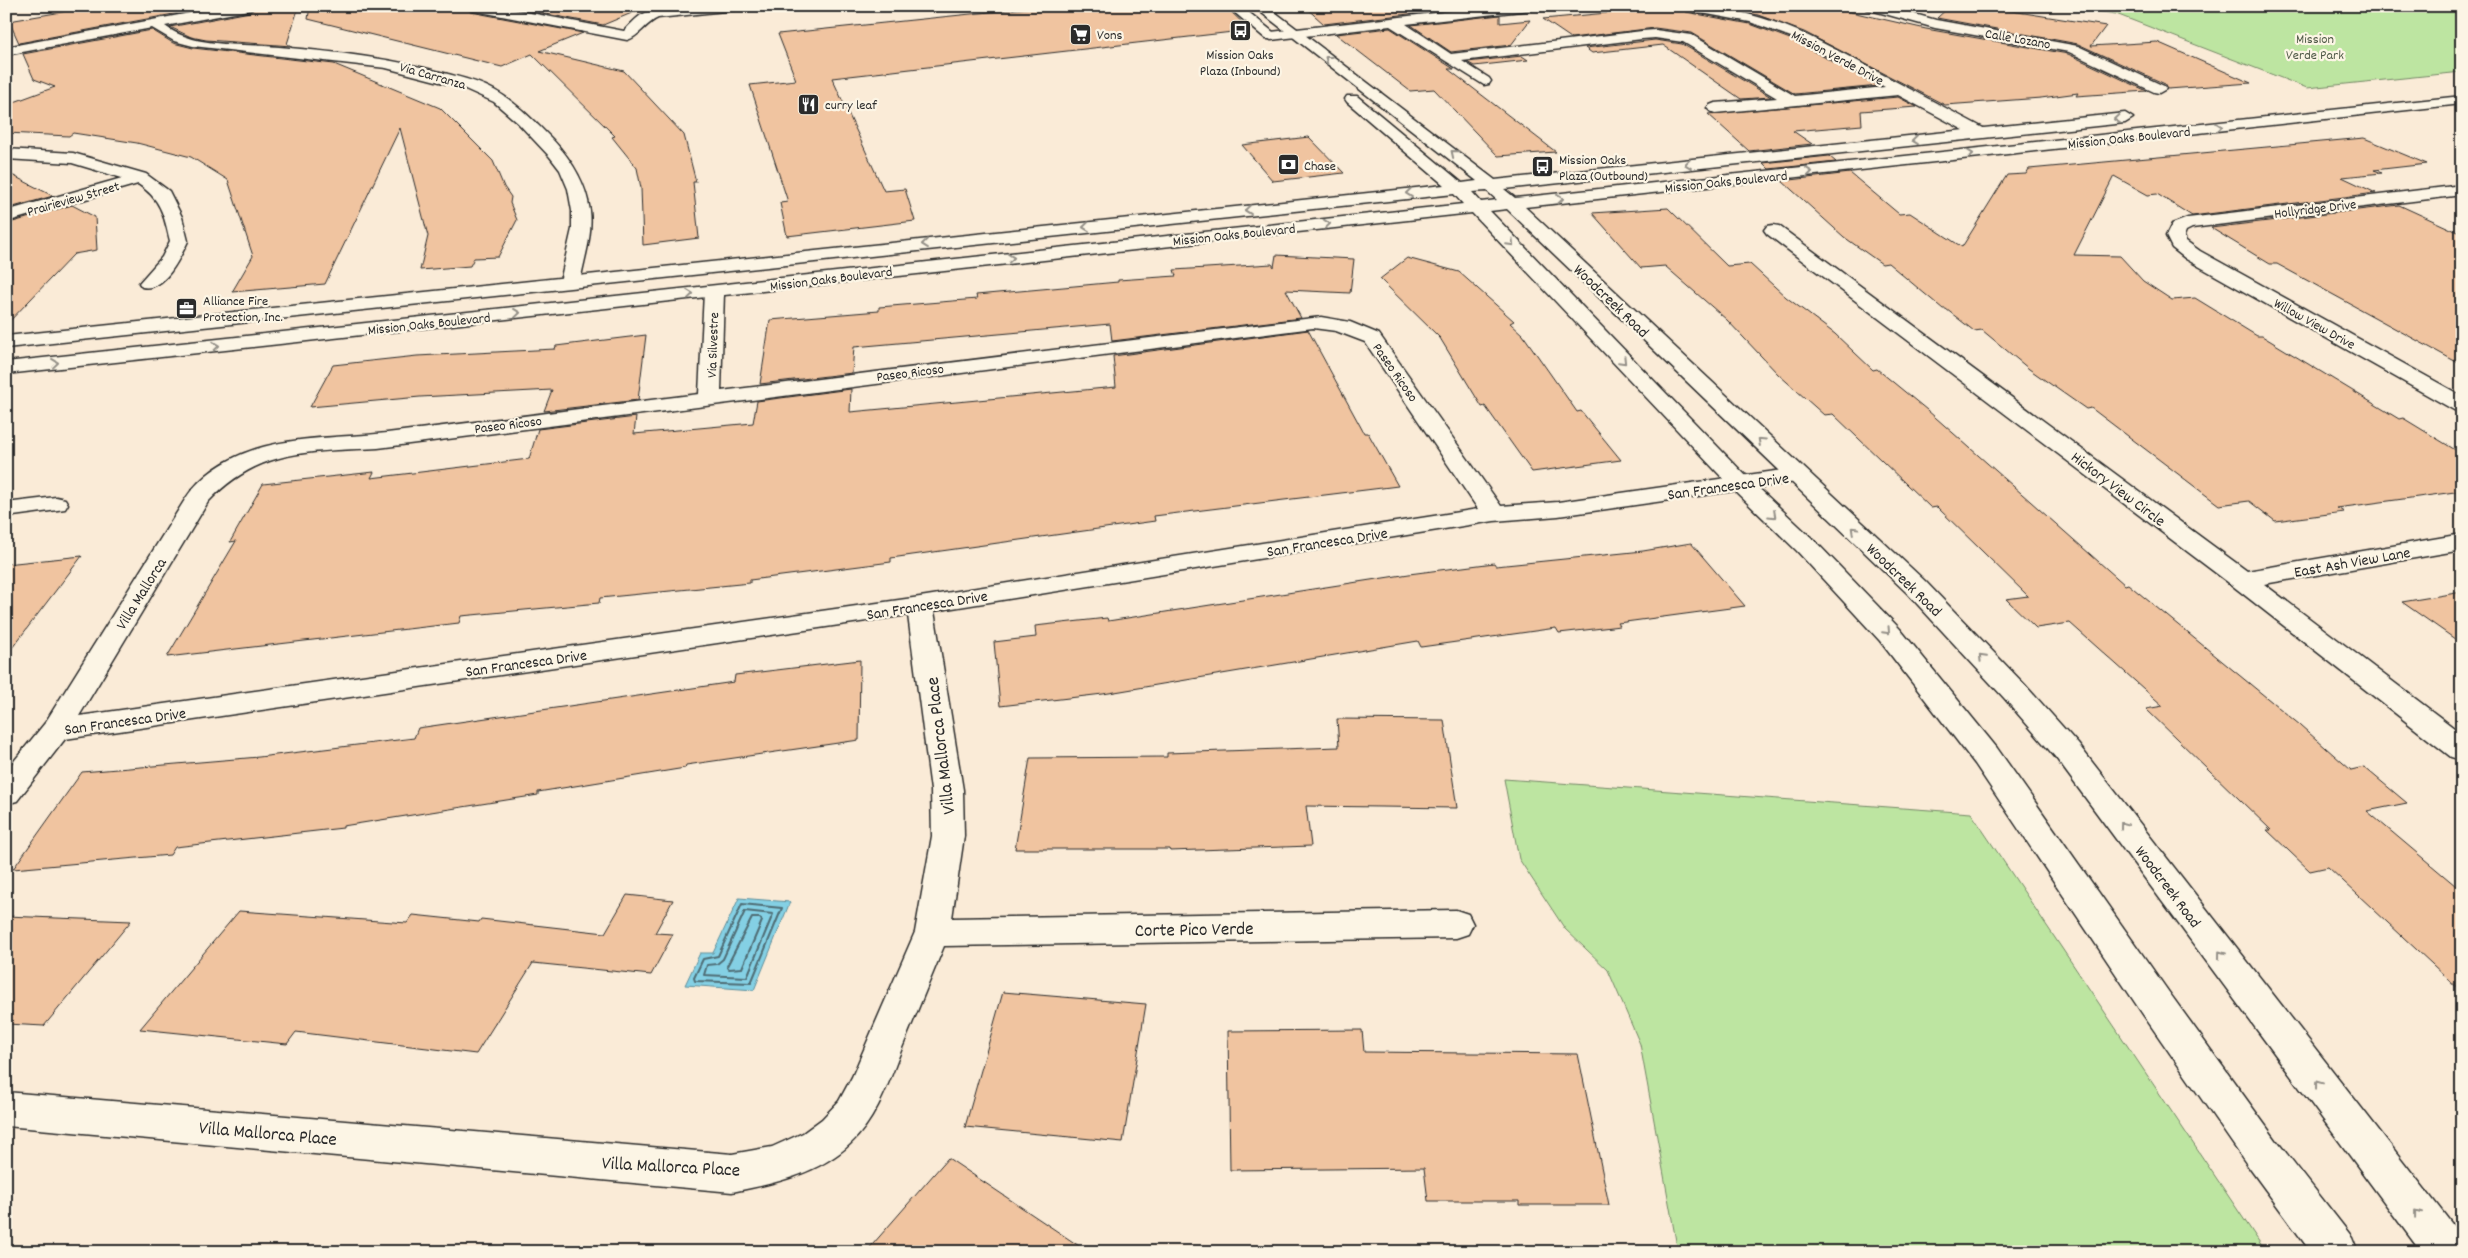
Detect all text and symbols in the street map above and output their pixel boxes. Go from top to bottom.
bus stop icon: Mission Oaks Plaza (Inbound) [1228,19,1252,43]
supermarket icon: Vons [1069,22,1093,46]
street label: Calle Lozano [1983,24,2052,56]
place label: Vons [1097,26,1122,46]
street label: Mission Verde Drive [1787,26,1887,92]
park label: Mission Verde Park [2286,30,2344,66]
place label: Mission Oaks Plaza (Inbound) [1200,46,1281,82]
one-way arrow [1325,56,1334,64]
street label: Via Carranza [397,58,468,96]
restaurant icon: curry leaf [797,92,821,116]
place label: curry leaf [825,96,878,116]
one-way arrow [2113,113,2121,124]
one-way arrow [2215,122,2223,133]
street label: Mission Oaks Boulevard [2067,123,2191,155]
one-way arrow [1911,134,1919,145]
one-way arrow [1967,149,1975,160]
one-way arrow [1450,150,1459,159]
place label: Mission Oaks Plaza (Outbound) [1559,151,1648,187]
bank icon: Chase [1276,153,1300,177]
bus stop icon: Mission Oaks Plaza (Outbound) [1531,155,1555,179]
place label: Chase [1304,157,1336,177]
one-way arrow [1684,158,1692,169]
street label: Mission Oaks Boulevard [1664,167,1788,199]
one-way arrow [1805,167,1813,178]
street label: Prairieview Street [25,177,122,223]
one-way arrow [1405,187,1413,198]
one-way arrow [1557,194,1565,205]
street label: Hollyridge Drive [2273,195,2357,225]
one-way arrow [1244,204,1252,215]
one-way arrow [1323,219,1331,230]
street label: Mission Oaks Boulevard [1172,220,1296,252]
one-way arrow [1082,221,1090,232]
one-way arrow [920,238,928,249]
one-way arrow [1505,238,1514,247]
one-way arrow [1007,253,1015,264]
street label: Woodcreek Road [1567,260,1653,344]
street label: Mission Oaks Boulevard [769,263,894,297]
one-way arrow [686,289,694,300]
place label: Alliance Fire Protection, Inc. [203,292,283,328]
street label: Willow View Drive [2270,294,2358,355]
office icon: Alliance Fire Protection, Inc. [175,296,199,320]
one-way arrow [513,308,521,319]
street label: Mission Oaks Boulevard [367,309,491,341]
street label: Via Silvestre [703,312,725,378]
street label: Paseo Ricoso [1367,340,1422,407]
one-way arrow [213,341,221,352]
one-way arrow [1617,355,1626,364]
one-way arrow [51,358,59,369]
street label: Paseo Ricoso [875,360,945,388]
street label: Paseo Ricoso [473,412,543,440]
one-way arrow [1758,438,1767,447]
street label: Hickory View Circle [2065,447,2170,533]
street label: San Francesca Drive [1666,468,1790,507]
one-way arrow [1767,509,1776,518]
street label: San Francesca Drive [1265,523,1390,564]
one-way arrow [1851,527,1860,536]
street label: Woodcreek Road [1860,539,1946,623]
street label: East Ash View Lane [2293,542,2412,585]
street label: Villa Mallorca [111,554,174,635]
street label: San Francesca Drive [865,586,990,627]
one-way arrow [1881,626,1890,635]
street label: San Francesca Drive [464,645,588,684]
one-way arrow [1979,653,1988,662]
street label: Villa Mallorca Place [921,675,964,816]
street label: San Francesca Drive [63,703,187,742]
one-way arrow [2120,822,2128,831]
street label: Woodcreek Road [2128,842,2206,933]
street label: Corte Pico Verde [1134,917,1254,946]
one-way arrow [2218,950,2227,960]
one-way arrow [2315,1081,2324,1090]
street label: Villa Mallorca Place [198,1116,338,1155]
street label: Villa Mallorca Place [601,1151,741,1186]
one-way arrow [2414,1209,2423,1219]

